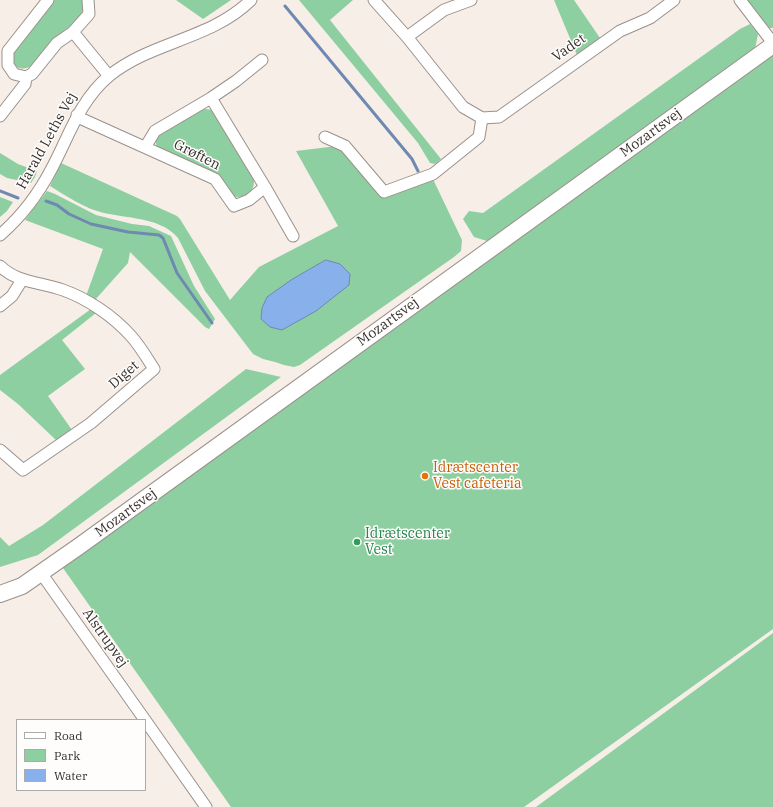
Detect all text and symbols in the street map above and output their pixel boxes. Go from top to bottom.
street label: Vadet [549,31,589,65]
street label: Harald Leths Vej [13,90,81,192]
street label: Mozartsvej [617,105,685,161]
street label: Grøften [171,136,223,174]
street label: Mozartsvej [354,294,422,350]
street label: Diget [106,357,142,393]
place label: Idrætscenter Vest cafeteria [433,460,522,492]
marker: Idrætscenter Vest cafeteria [420,471,430,481]
street label: Mozartsvej [92,485,160,541]
place label: Idrætscenter Vest [365,526,450,558]
marker: Idrætscenter Vest [352,537,362,547]
street label: Alstrupvej [79,605,131,671]
legend [16,719,146,791]
text: Road [54,728,83,743]
text: Park [54,748,80,763]
text: Water [54,768,87,783]

